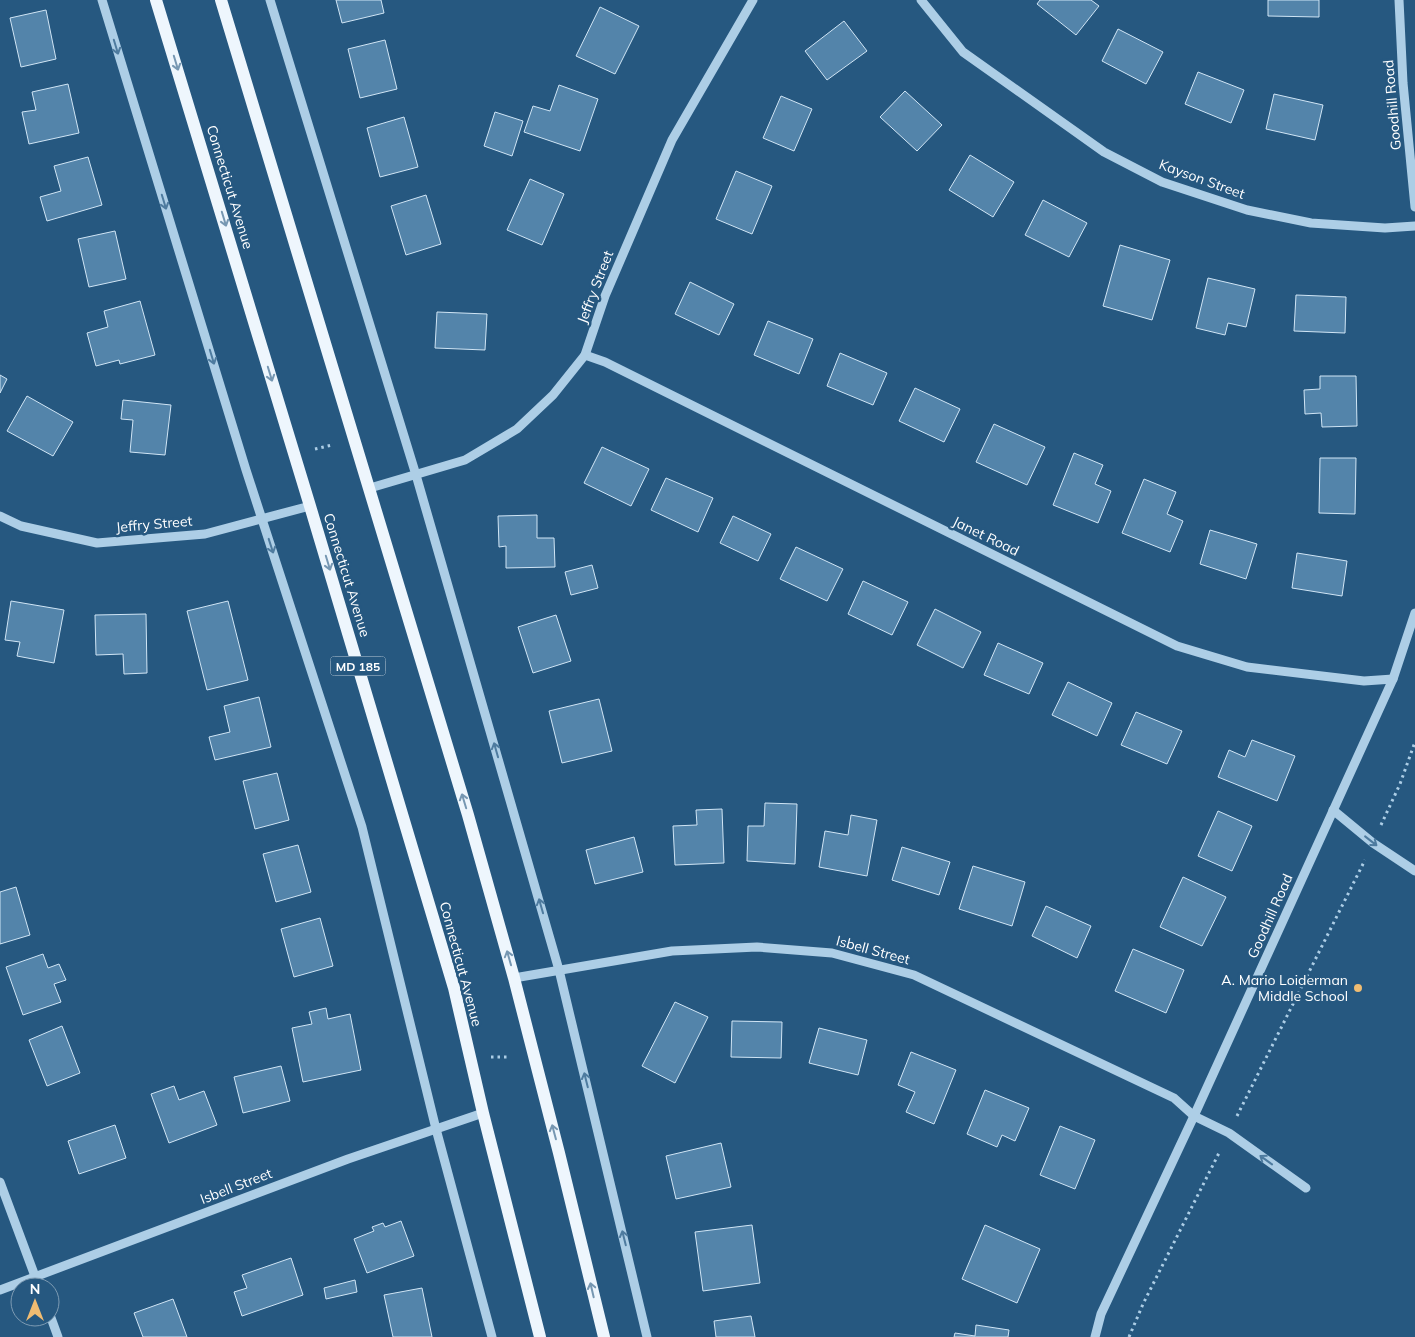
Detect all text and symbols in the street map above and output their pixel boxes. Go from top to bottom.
one-way arrow [112,38,122,54]
one-way arrow [172,55,181,71]
street label: Goodhill Road [1379,59,1405,151]
street label: Connecticut Avenue [203,123,257,251]
street label: Kayson Street [1157,155,1247,203]
one-way arrow [160,194,170,210]
one-way arrow [219,210,229,226]
street label: Jeffry Street [573,248,617,326]
one-way arrow [208,349,218,365]
one-way arrow [266,366,276,382]
street label: Connecticut Avenue [320,511,374,639]
street label: Jeffry Street [115,512,193,536]
street label: Janet Road [950,512,1022,560]
one-way arrow [267,537,276,553]
one-way arrow [323,555,333,571]
road number: MD 185 [330,656,386,676]
one-way arrow [490,743,500,759]
one-way arrow [458,794,468,810]
one-way arrow [1364,836,1378,846]
street label: Goodhill Road [1243,871,1297,961]
one-way arrow [535,899,545,915]
street label: Connecticut Avenue [436,900,486,1028]
street label: Isbell Street [834,932,912,969]
one-way arrow [503,950,513,966]
place label: A. Mario Loiderman Middle School [1221,971,1348,1005]
marker: A. Mario Loiderman Middle School [1352,982,1364,994]
one-way arrow [581,1073,590,1089]
one-way arrow [548,1124,558,1140]
one-way arrow [1259,1155,1273,1165]
street label: Isbell Street [197,1164,275,1208]
one-way arrow [619,1231,628,1247]
north arrow [10,1277,60,1327]
text: N [30,1280,40,1298]
one-way arrow [587,1282,596,1298]

